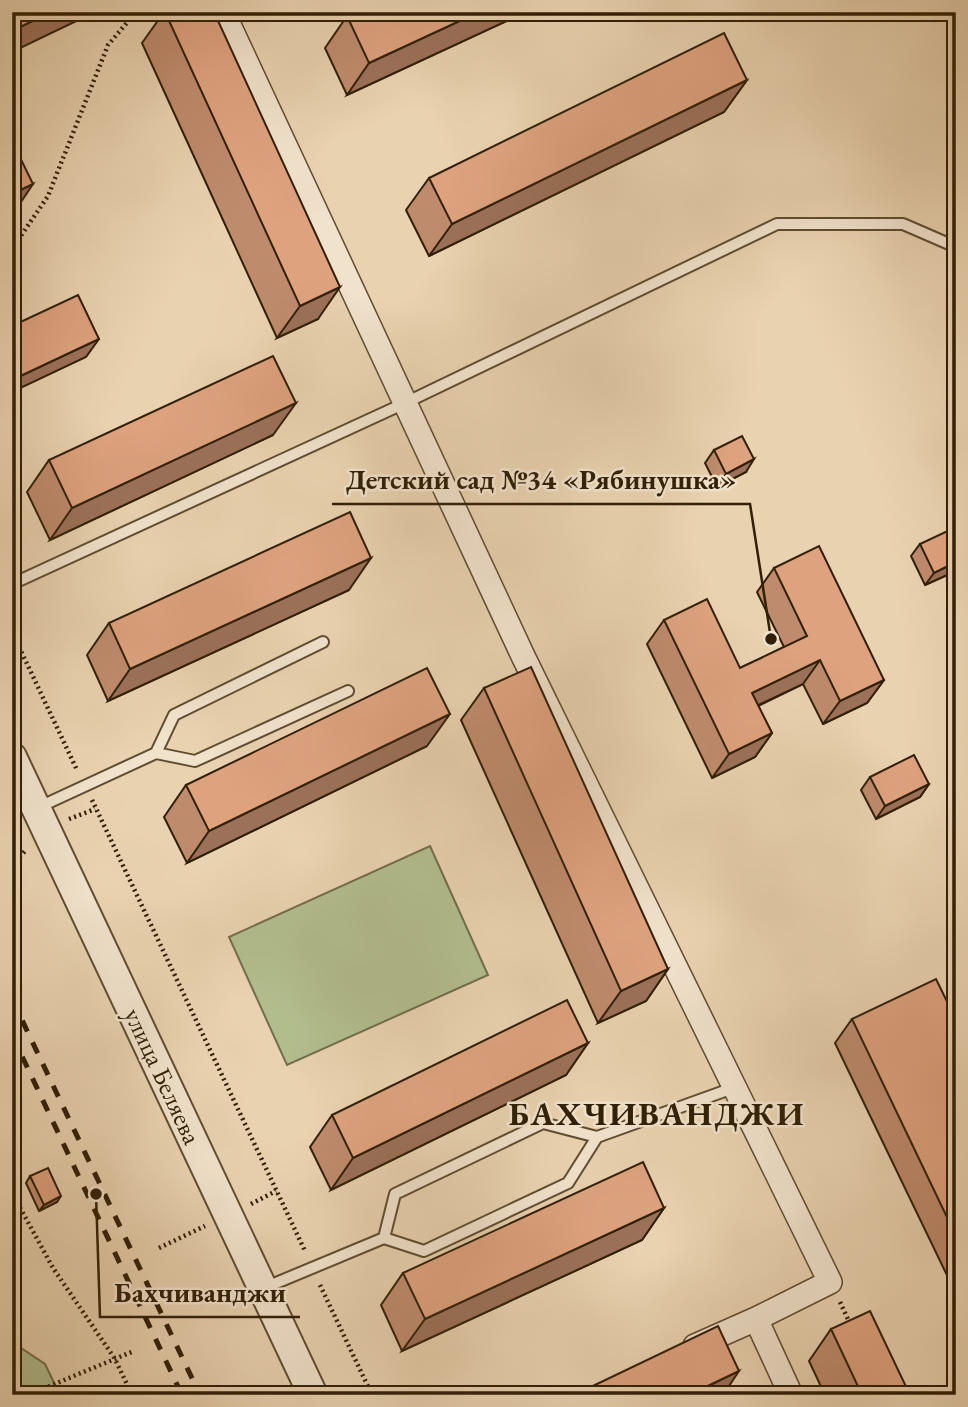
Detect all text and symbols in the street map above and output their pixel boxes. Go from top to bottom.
callout: Детский сад №34 «Рябинушка» [332,455,750,504]
text: Детский сад №34 «Рябинушка» [346,461,736,497]
street label: улица Беляева [117,1002,210,1150]
district label: БАХЧИВАНДЖИ [508,1092,806,1135]
callout: Бахчиванджи [100,1268,300,1317]
text: Бахчиванджи [114,1274,286,1310]

